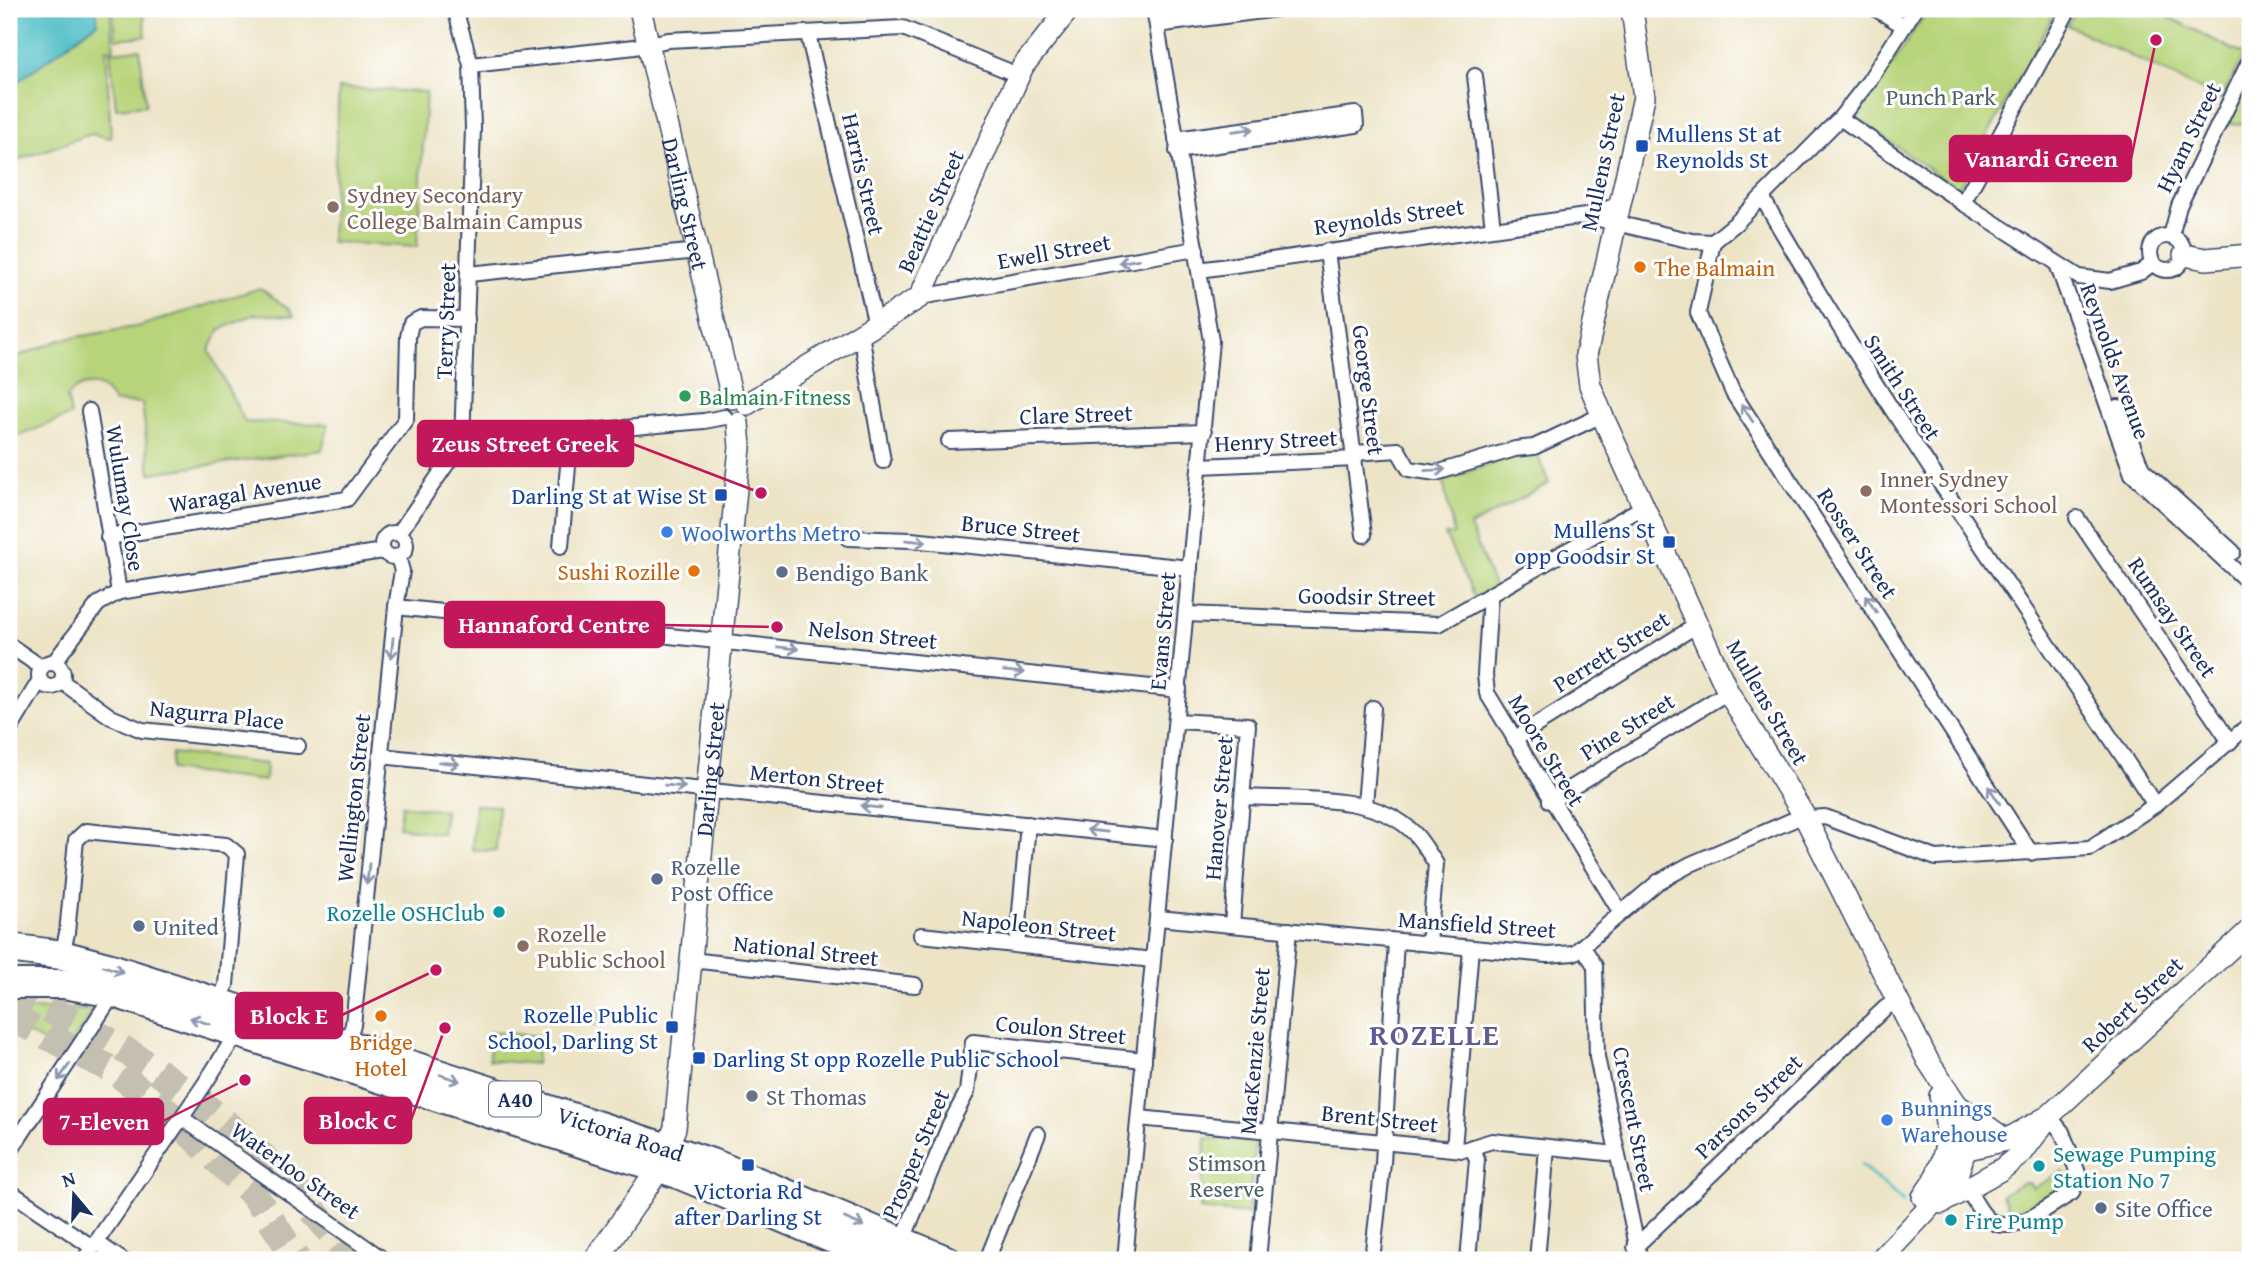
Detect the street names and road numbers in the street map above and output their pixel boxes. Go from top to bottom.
street label: Hyam Street [2147,76,2229,198]
street label: Mullens Street [1571,90,1633,234]
street label: Harris Street [834,110,894,238]
street label: Darling Street [654,134,718,273]
street label: Beattie Street [888,144,972,278]
street label: Reynolds Street [1312,189,1466,243]
street label: Ewell Street [995,225,1113,277]
street label: Terry Street [426,262,464,380]
street label: Reynolds Avenue [2072,278,2160,444]
street label: George Street [1345,323,1393,457]
street label: Smith Street [1856,327,1950,447]
street label: Clare Street [1019,396,1133,432]
street label: Henry Street [1214,420,1338,460]
street label: Wulumay Close [98,422,154,574]
street label: Waragal Avenue [166,464,324,520]
street label: Rosser Street [1810,481,1906,605]
street label: Bruce Street [960,505,1082,551]
street label: Rumsay Street [2120,550,2226,684]
street label: Evans Street [1140,570,1184,692]
street label: Goodsir Street [1298,578,1436,614]
street label: Perrett Street [1546,602,1676,700]
street label: Nelson Street [807,611,939,657]
street label: Mullens Street [1719,633,1817,771]
street label: Pine Street [1573,684,1681,768]
street label: Moore Street [1501,688,1593,812]
street label: Nagurra Place [148,691,286,737]
street label: Darling Street [686,700,732,838]
street label: Wellington Street [328,712,378,884]
street label: Hanover Street [1195,734,1241,882]
street label: Merton Street [748,755,886,801]
street label: Napoleon Street [960,900,1118,950]
street label: Mansfield Street [1397,902,1557,946]
street label: National Street [732,926,880,974]
street label: Robert Street [2074,948,2190,1060]
street label: MacKenzie Street [1230,966,1278,1136]
street label: Coulon Street [994,1006,1128,1052]
street label: Crescent Street [1605,1044,1665,1194]
street label: Parsons Street [1687,1046,1809,1166]
road number: A40 [489,1082,541,1116]
street label: Prosper Street [873,1084,957,1224]
street label: Brent Street [1320,1095,1440,1141]
street label: Victoria Road [553,1097,689,1169]
street label: Waterloo Street [225,1113,367,1227]

